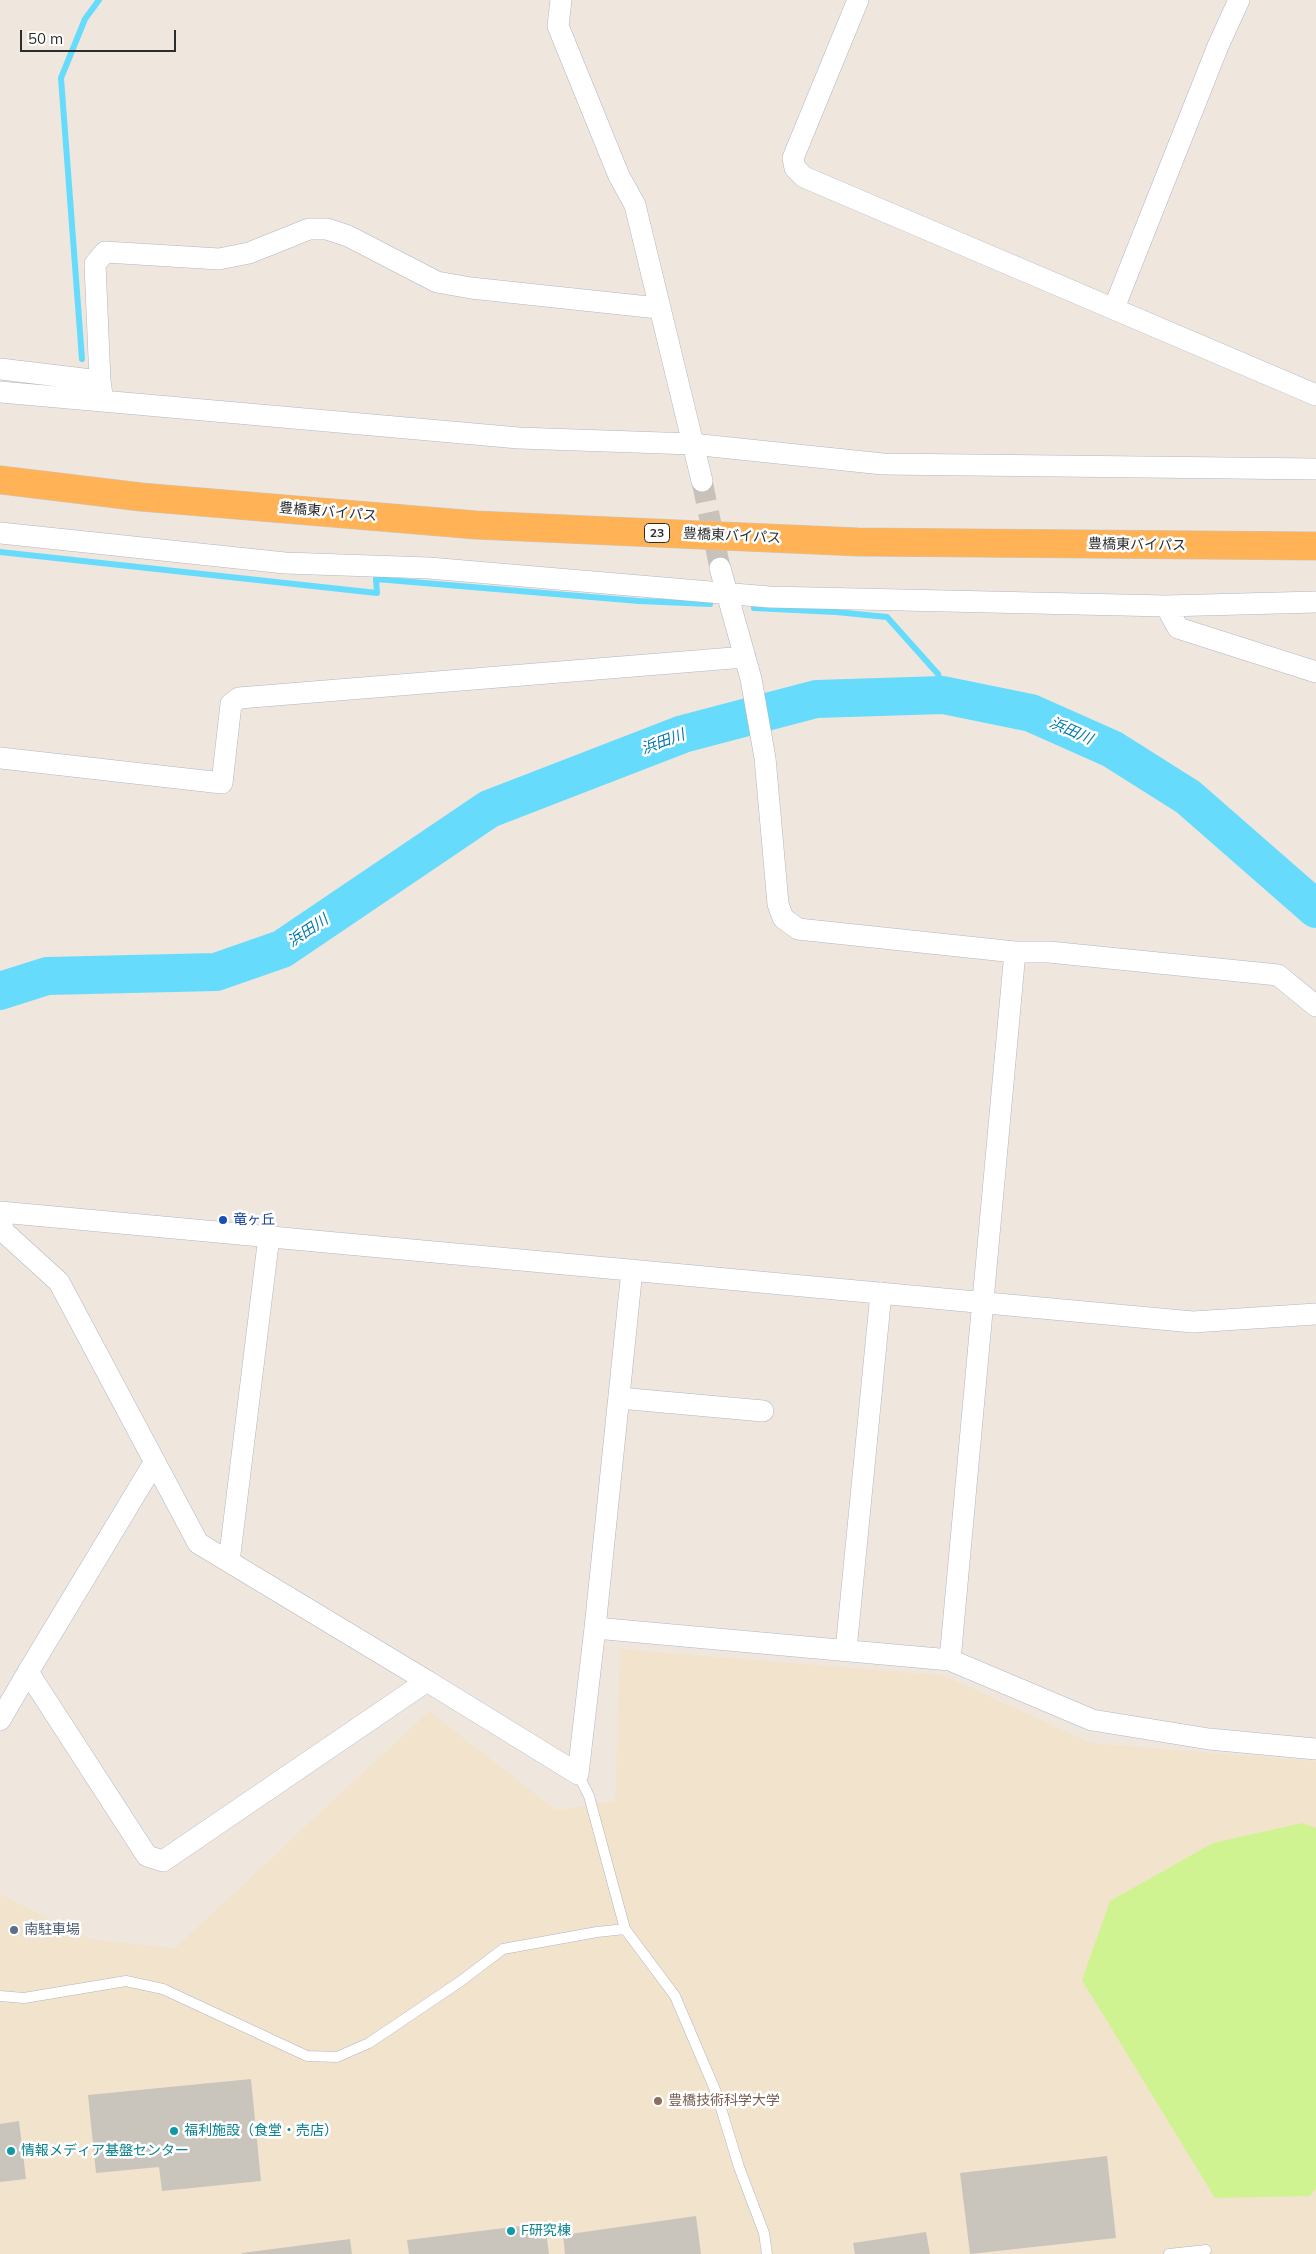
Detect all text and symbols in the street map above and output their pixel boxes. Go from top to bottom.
scale bar [22,20,179,52]
text: 50 m [28,29,63,48]
street label: 豊橋東バイパス [278,499,378,525]
road number: 23 [644,524,670,542]
street label: 豊橋東バイパス [683,525,781,547]
street label: 豊橋東バイパス [1088,536,1186,554]
water label: 浜田川 [1047,714,1095,748]
water label: 浜田川 [639,726,687,758]
water label: 浜田川 [284,911,332,951]
place label: 竜ヶ丘 [233,1212,275,1228]
marker: 竜ヶ丘 [217,1214,229,1226]
place label: 南駐車場 [24,1922,80,1938]
marker: 南駐車場 [8,1924,20,1936]
place label: 豊橋技術科学大学 [668,2093,780,2109]
marker: 豊橋技術科学大学 [652,2095,664,2107]
place label: 福利施設（食堂・売店） [184,2123,338,2139]
marker: 福利施設（食堂・売店） [168,2125,180,2137]
place label: 情報メディア基盤センター [21,2143,189,2159]
marker: 情報メディア基盤センター [5,2145,17,2157]
place label: F研究棟 [521,2223,571,2239]
marker: F研究棟 [505,2225,517,2237]

